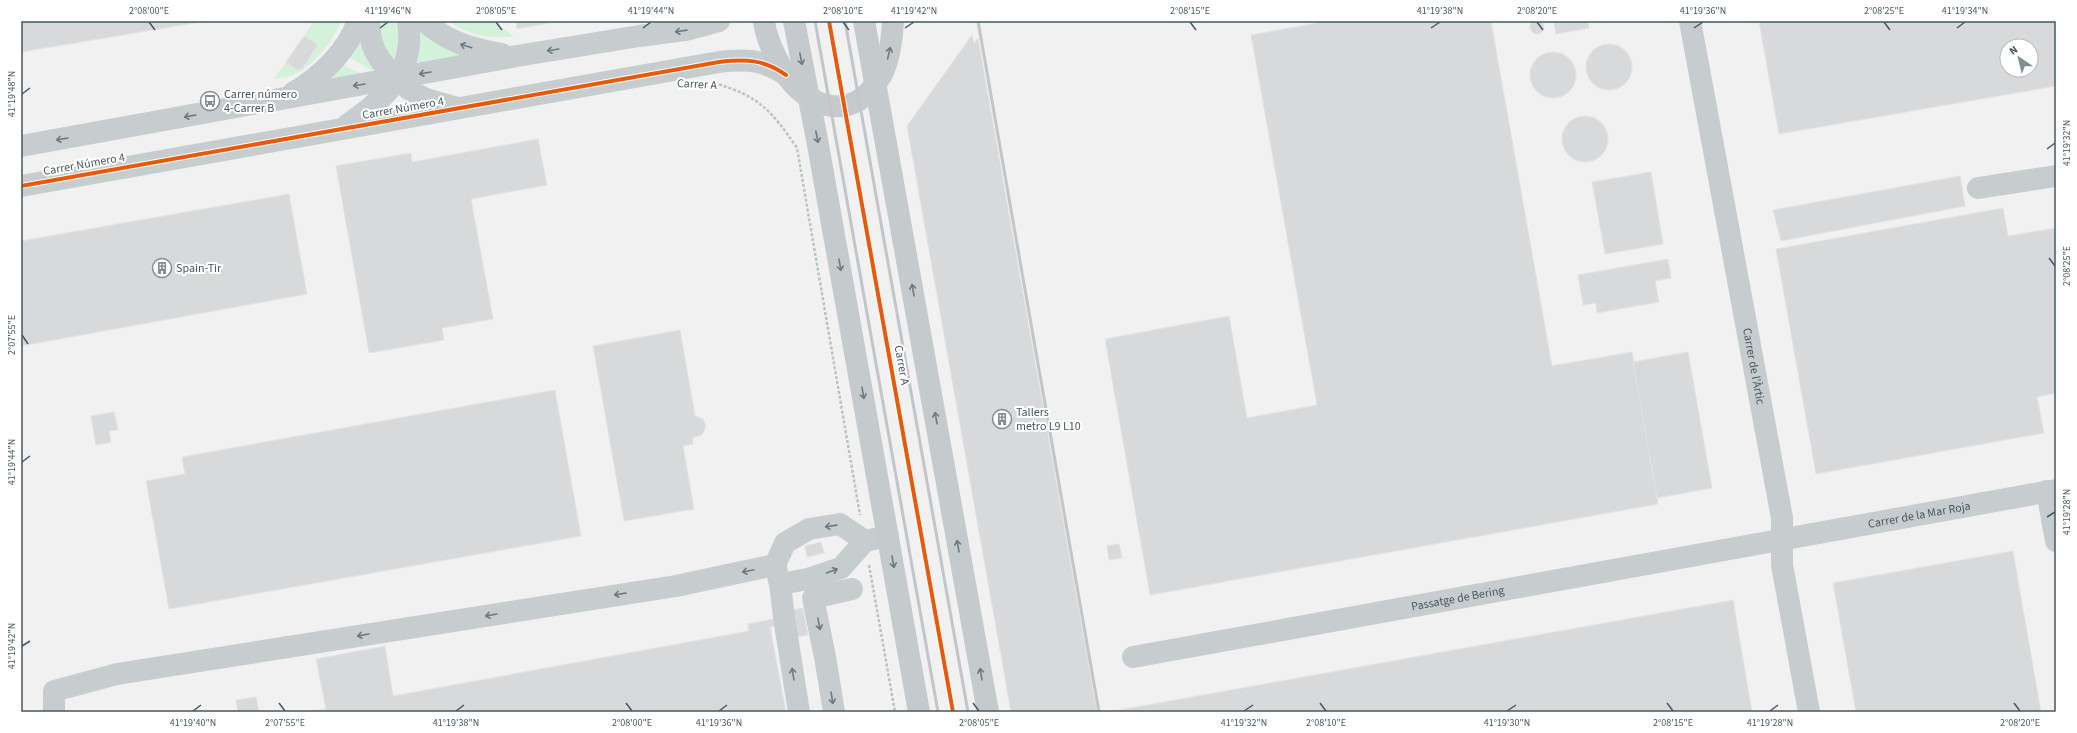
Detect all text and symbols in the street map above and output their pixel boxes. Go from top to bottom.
text: 2°08'00"E [129,4,169,18]
text: 41°19'46"N [365,4,411,18]
text: 2°08'05"E [476,4,516,18]
text: 41°19'44"N [628,4,674,18]
text: 2°08'10"E [823,4,863,18]
text: 41°19'42"N [891,4,937,18]
text: 2°08'15"E [1170,4,1210,18]
text: 41°19'38"N [1417,4,1463,18]
text: 2°08'20"E [1517,4,1557,18]
text: 41°19'36"N [1680,4,1726,18]
text: 2°08'25"E [1864,4,1904,18]
text: 41°19'34"N [1942,4,1988,18]
one-way arrow [675,27,688,35]
north arrow [1999,38,2039,78]
one-way arrow [459,42,472,49]
text: N [2006,42,2021,58]
one-way arrow [547,47,560,55]
one-way arrow [885,47,893,60]
one-way arrow [798,52,806,65]
one-way arrow [419,70,432,78]
text: 41°19'48"N [5,71,19,117]
street label: Carrer A [676,75,718,94]
one-way arrow [353,81,366,89]
place label: Carrer número 4-Carrer B [224,86,297,117]
bus stop icon: Carrer número 4-Carrer B [199,90,221,112]
street label: Carrer Número 4 [361,93,445,124]
one-way arrow [184,112,197,120]
text: 41°19'32"N [2060,120,2074,166]
one-way arrow [813,130,821,143]
one-way arrow [56,135,69,143]
street label: Carrer Número 4 [42,149,126,180]
text: 2°08'25"E [2060,246,2074,286]
building icon: Spain-Tir [151,257,173,279]
one-way arrow [836,258,844,271]
place label: Spain-Tir [176,260,222,277]
one-way arrow [909,284,917,297]
text: 2°07'55"E [5,315,19,355]
street label: Carrer de l'Àrtic [1738,327,1769,406]
street label: Carrer A [890,344,913,387]
one-way arrow [859,386,867,399]
place label: Tallers metro L9 L10 [1016,404,1081,435]
building icon: Tallers metro L9 L10 [991,408,1013,430]
one-way arrow [931,412,939,425]
text: 41°19'44"N [5,439,19,485]
text: 41°19'28"N [2060,489,2074,535]
street label: Carrer de la Mar Roja [1867,498,1972,533]
one-way arrow [825,522,838,530]
one-way arrow [954,540,962,553]
one-way arrow [889,555,897,568]
one-way arrow [741,567,754,575]
one-way arrow [825,567,838,574]
street label: Passatge de Bering [1410,582,1506,615]
one-way arrow [614,590,627,598]
one-way arrow [485,611,498,619]
one-way arrow [815,617,823,630]
text: 41°19'42"N [5,623,19,669]
one-way arrow [357,631,370,639]
one-way arrow [789,667,797,680]
one-way arrow [977,667,985,680]
one-way arrow [828,691,836,704]
text: 41°19'40"N [170,716,216,730]
text: 2°07'55"E [265,716,305,730]
text: 41°19'38"N [433,716,479,730]
text: 2°08'00"E [612,716,652,730]
text: 41°19'36"N [696,716,742,730]
text: 2°08'05"E [959,716,999,730]
text: 41°19'32"N [1221,716,1267,730]
text: 2°08'10"E [1306,716,1346,730]
text: 41°19'30"N [1484,716,1530,730]
text: 2°08'15"E [1653,716,1693,730]
text: 41°19'28"N [1747,716,1793,730]
text: 2°08'20"E [2000,716,2040,730]

